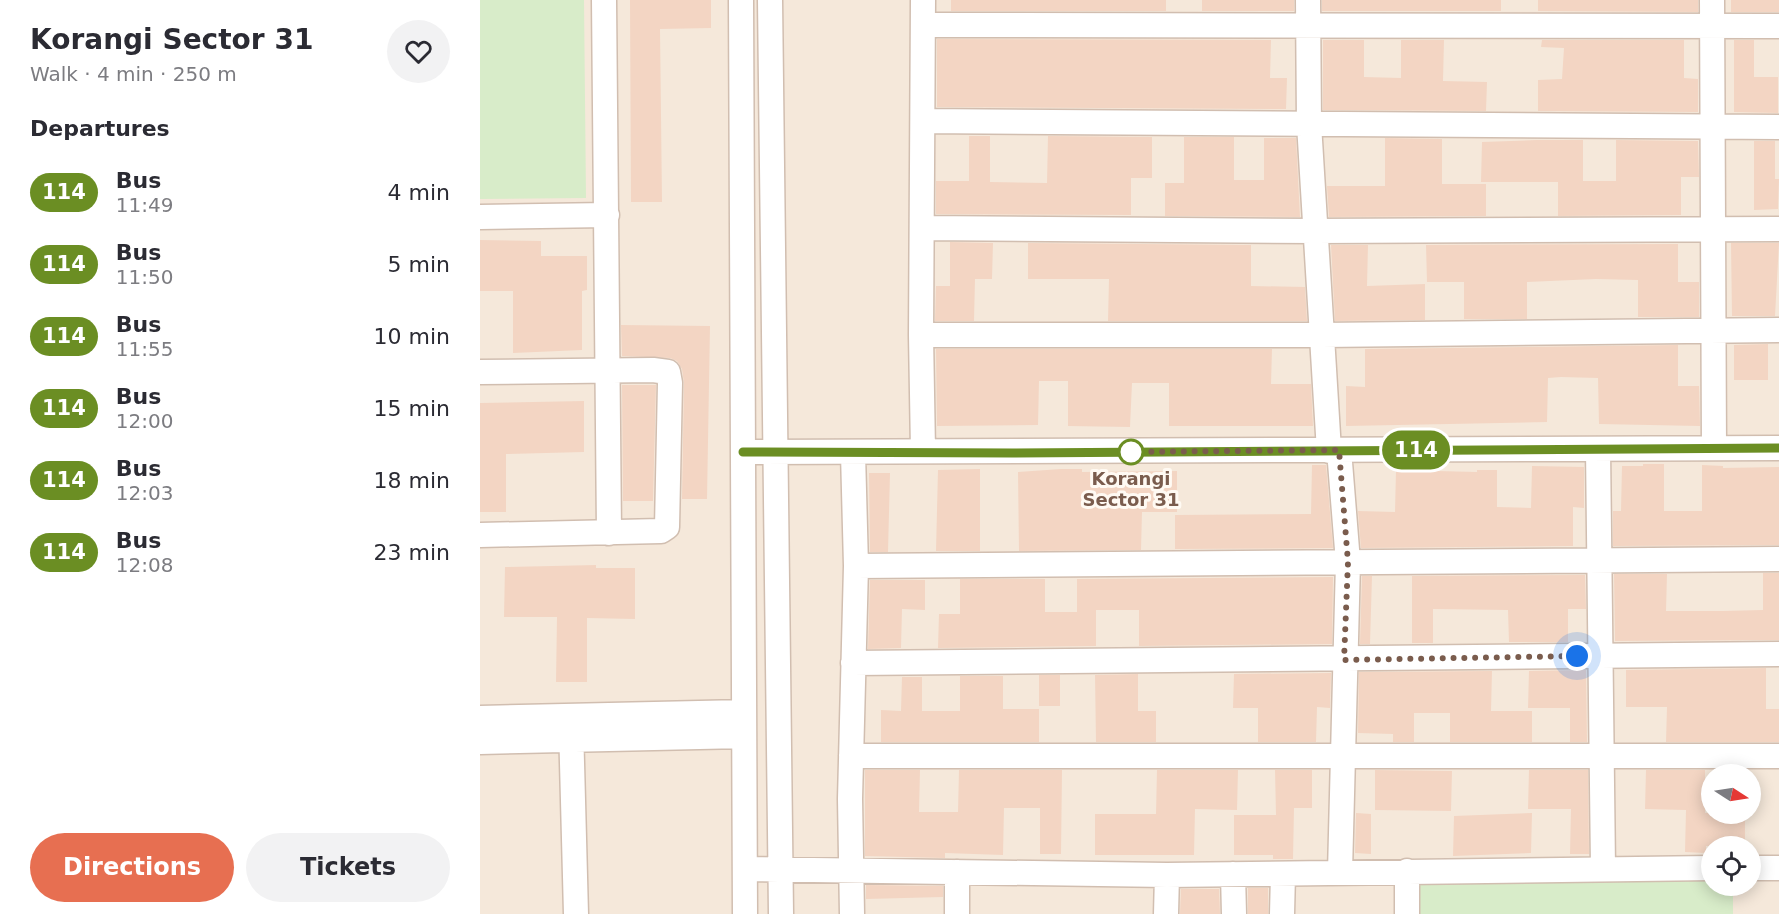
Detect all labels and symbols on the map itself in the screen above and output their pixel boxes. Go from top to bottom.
line badge: 114 [1382,430,1450,470]
marker: Korangi Sector 31 [1118,439,1144,465]
place label: Korangi Sector 31 [1082,468,1180,510]
your location [1562,641,1592,671]
north arrow [1701,764,1761,824]

